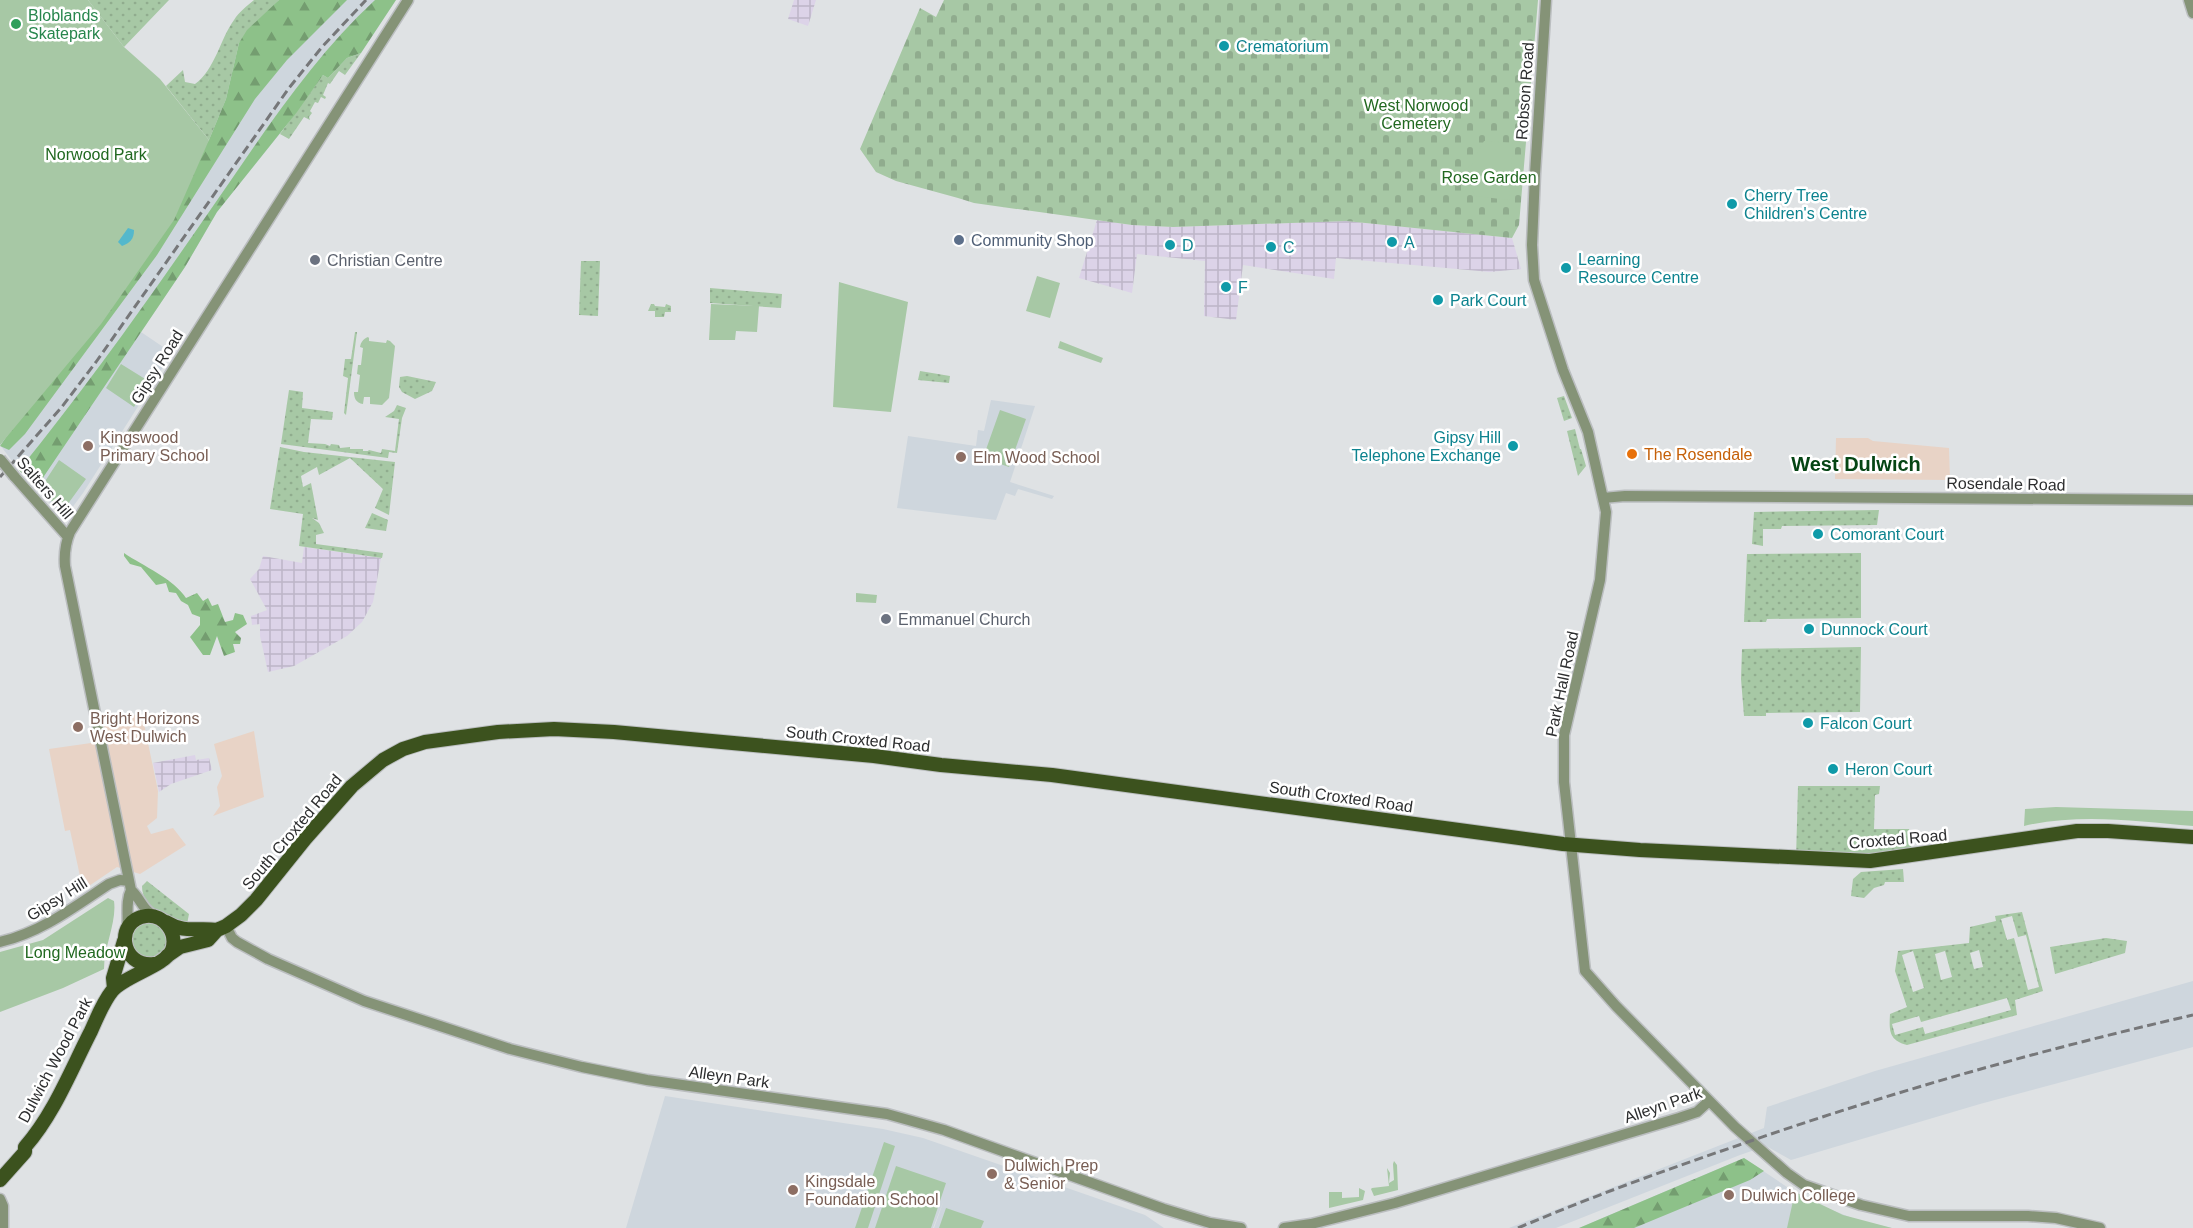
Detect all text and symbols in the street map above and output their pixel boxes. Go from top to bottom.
place label: Bloblands Skatepark [28,7,101,42]
marker: Bloblands Skatepark [9,17,23,31]
place label: Crematorium [1236,38,1328,55]
marker: Crematorium [1217,39,1231,53]
street label: Robson Road [1513,42,1537,140]
park label: West Norwood Cemetery [1364,97,1468,132]
park label: Norwood Park [45,146,148,163]
park label: Rose Garden [1441,169,1537,186]
place label: Cherry Tree Children's Centre [1744,187,1867,222]
marker: Cherry Tree Children's Centre [1725,197,1739,211]
place label: Community Shop [971,232,1094,249]
marker: Community Shop [952,233,966,247]
place label: A [1404,234,1415,251]
marker: A [1385,235,1399,249]
place label: D [1182,237,1194,254]
marker: D [1163,238,1177,252]
place label: C [1283,239,1295,256]
marker: C [1264,240,1278,254]
place label: Learning Resource Centre [1578,251,1699,286]
place label: Christian Centre [327,252,443,269]
marker: Christian Centre [308,253,322,267]
marker: Learning Resource Centre [1559,261,1573,275]
place label: F [1238,279,1248,296]
marker: F [1219,280,1233,294]
place label: Park Court [1450,292,1527,309]
marker: Park Court [1431,293,1445,307]
street label: Gipsy Road [128,327,186,407]
place label: Kingswood Primary School [100,429,208,464]
place label: Gipsy Hill Telephone Exchange [1352,429,1501,464]
marker: Kingswood Primary School [81,439,95,453]
marker: Gipsy Hill Telephone Exchange [1506,439,1520,453]
place label: The Rosendale [1644,446,1753,463]
marker: The Rosendale [1625,447,1639,461]
place label: Elm Wood School [973,449,1100,466]
marker: Elm Wood School [954,450,968,464]
district label: West Dulwich [1791,453,1921,475]
street label: Salters Hill [14,454,76,522]
street label: Rosendale Road [1946,474,2066,494]
place label: Comorant Court [1830,526,1944,543]
marker: Comorant Court [1811,527,1825,541]
place label: Emmanuel Church [898,611,1031,628]
marker: Emmanuel Church [879,612,893,626]
place label: Dunnock Court [1821,621,1928,638]
marker: Dunnock Court [1802,622,1816,636]
street label: Park Hall Road [1542,630,1582,738]
place label: Bright Horizons West Dulwich [90,710,199,745]
place label: Falcon Court [1820,715,1912,732]
marker: Falcon Court [1801,716,1815,730]
marker: Bright Horizons West Dulwich [71,720,85,734]
street label: South Croxted Road [785,723,931,755]
place label: Heron Court [1845,761,1933,778]
marker: Heron Court [1826,762,1840,776]
street label: South Croxted Road [239,771,345,893]
street label: South Croxted Road [1268,778,1414,816]
street label: Croxted Road [1848,826,1948,852]
street label: Gipsy Hill [24,874,90,924]
park label: Long Meadow [25,944,126,961]
street label: Dulwich Wood Park [15,994,96,1125]
street label: Alleyn Park [688,1063,771,1091]
street label: Alleyn Park [1622,1083,1705,1126]
place label: Dulwich Prep & Senior [1004,1157,1098,1192]
marker: Dulwich Prep & Senior [985,1167,999,1181]
place label: Kingsdale Foundation School [805,1173,938,1208]
marker: Kingsdale Foundation School [786,1183,800,1197]
place label: Dulwich College [1741,1187,1856,1204]
marker: Dulwich College [1722,1188,1736,1202]

